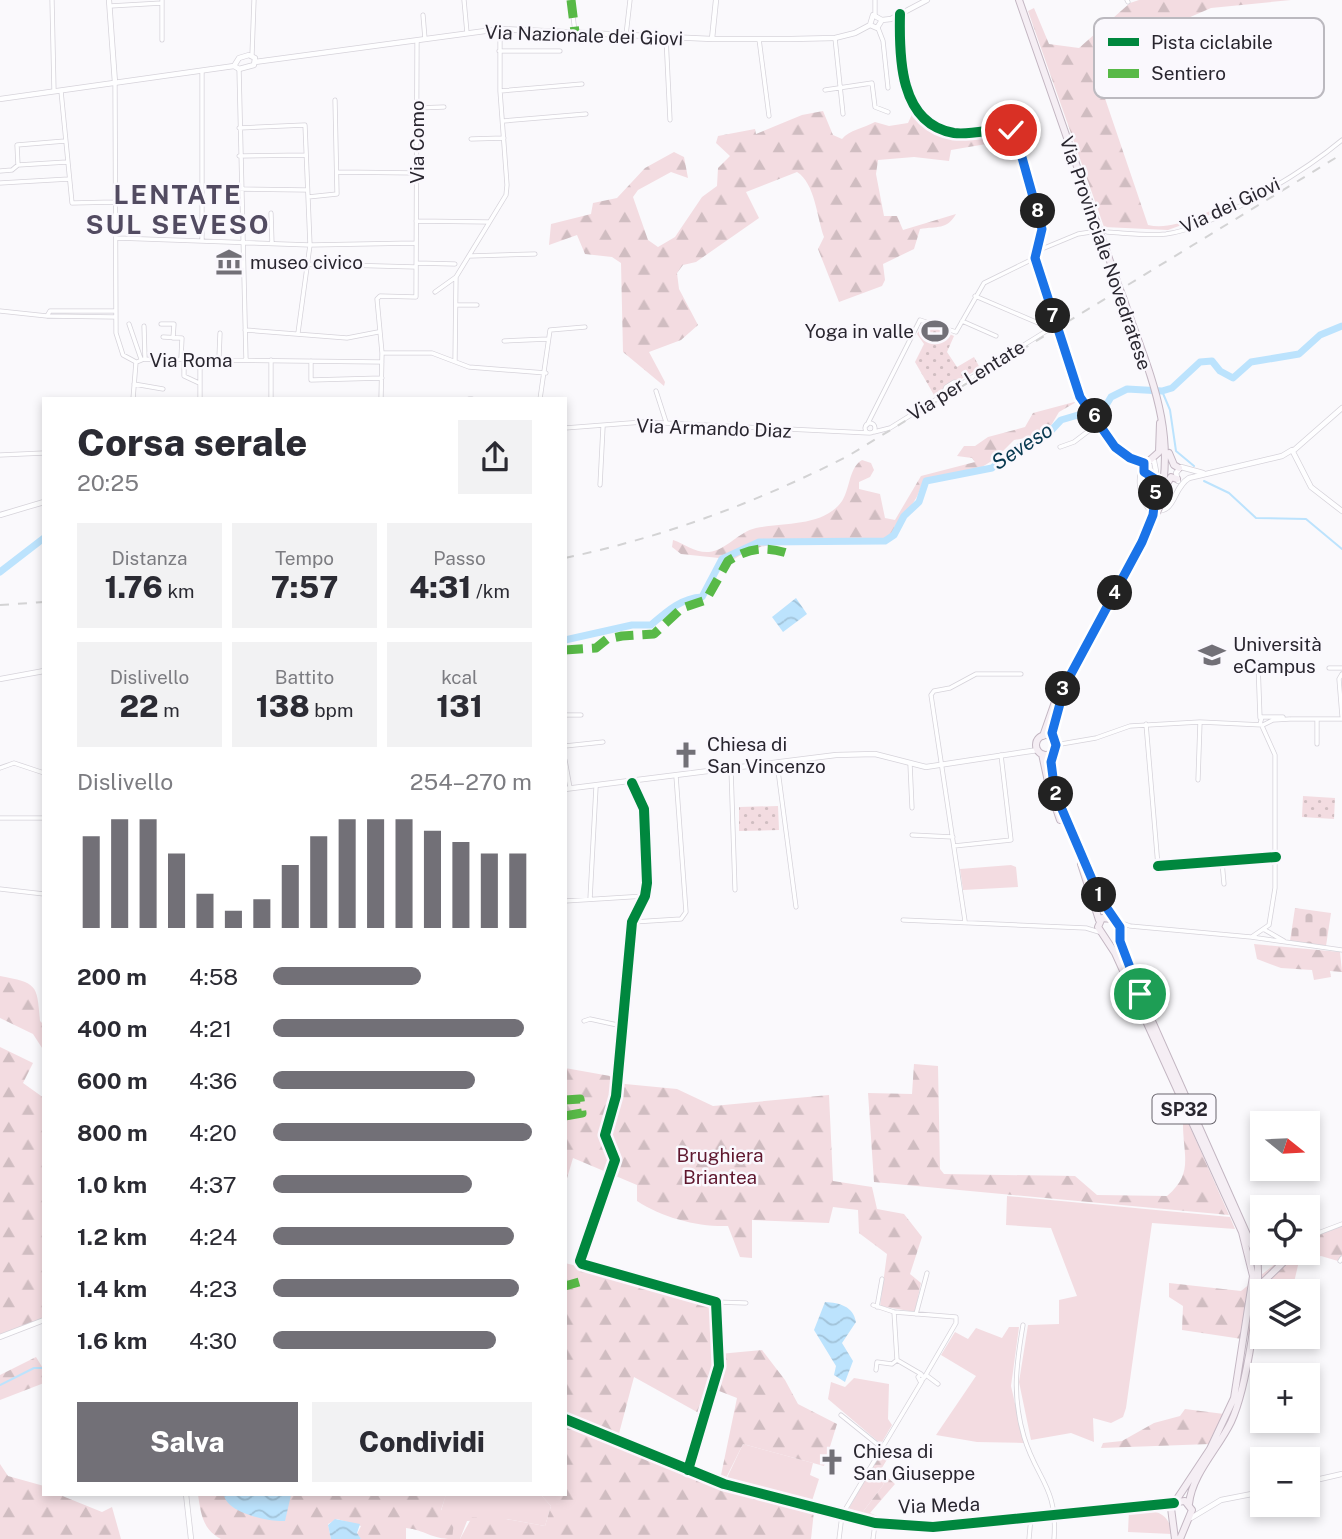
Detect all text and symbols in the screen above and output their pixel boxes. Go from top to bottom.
legend [1094,18,1324,98]
street label: Via Nazionale dei Giovi [484,21,684,49]
text: Pista ciclabile [1151,31,1273,53]
text: Sentiero [1151,62,1226,84]
street label: Via Como [406,100,428,184]
pin [981,100,1041,160]
icon: check [992,111,1030,149]
street label: Via Provinciale Novedratese [1056,133,1156,373]
street label: Via dei Giovi [1177,172,1283,238]
district label: LENTATE SUL SEVESO [86,179,270,240]
pin: 8 [1020,194,1056,228]
text: 8 [1031,199,1044,221]
museum icon: museo civico [214,247,244,277]
place label: museo civico [250,251,363,273]
pin: 7 [1036,298,1070,334]
text: 7 [1047,304,1058,326]
sports icon: Yoga in valle [920,316,950,346]
place label: Yoga in valle [805,320,914,342]
street label: Via per Lentate [903,335,1029,425]
street label: Via Roma [150,349,232,371]
pin: 6 [1078,398,1112,434]
text: 6 [1088,404,1101,426]
street label: Via Armando Diaz [636,414,792,442]
water label: Seveso [987,417,1057,475]
text: Corsa serale [77,420,307,465]
button: share [458,420,532,494]
text: 20:25 [77,469,139,496]
pin: 5 [1138,476,1174,510]
text: 5 [1149,481,1162,503]
text: Distanza [112,547,187,569]
text: Tempo [275,547,334,569]
text: Passo [433,547,486,569]
text: 1.76 [104,569,163,605]
text: 7:57 [271,569,338,605]
text: 4:31 [409,569,471,605]
pin: 4 [1098,576,1132,610]
text: km [163,580,195,602]
text: /km [471,580,510,602]
text: 4 [1108,581,1121,603]
place label: Università eCampus [1233,633,1322,677]
school or university icon: Università eCampus [1197,640,1227,670]
text: Dislivello [110,666,189,688]
text: Battito [275,666,334,688]
text: kcal [441,666,478,688]
pin: 3 [1046,672,1080,706]
text: 3 [1056,677,1069,699]
text: 22 [119,688,159,724]
text: 138 [256,688,310,724]
text: 131 [436,688,483,724]
text: m [159,699,180,721]
text: bpm [310,699,353,721]
place label: Chiesa di San Vincenzo [707,733,826,777]
church icon: Chiesa di San Vincenzo [671,740,701,770]
text: Dislivello [77,768,173,795]
text: 254–270 m [410,768,532,795]
pin: 2 [1038,776,1074,812]
text: 2 [1049,782,1062,804]
pin: 1 [1082,878,1116,912]
text: 1 [1094,883,1103,905]
text: 200 m [77,963,147,990]
text: 4:58 [189,963,238,990]
pin [1110,964,1170,1024]
icon: arrive [1121,975,1159,1013]
text: 400 m [77,1015,147,1042]
text: 4:21 [189,1015,232,1042]
text: 600 m [77,1067,147,1094]
text: 4:36 [189,1067,237,1094]
road number: SP32 [1152,1094,1216,1124]
north arrow [1250,1111,1320,1181]
map controls [1250,1111,1320,1517]
text: 800 m [77,1119,148,1146]
text: 4:20 [189,1119,237,1146]
park label: Brughiera Briantea [676,1144,764,1188]
text: 1.0 km [77,1171,147,1198]
text: 4:37 [189,1171,237,1198]
button: locate [1250,1195,1320,1265]
text: 1.2 km [77,1223,147,1250]
text: 4:24 [189,1223,237,1250]
text: 1.4 km [77,1275,147,1302]
text: 4:23 [189,1275,237,1302]
button: layers [1250,1279,1320,1349]
text: 1.6 km [77,1327,147,1354]
text: 4:30 [189,1327,237,1354]
button: + [1250,1363,1320,1433]
button: Salva [77,1402,298,1482]
button: Condividi [312,1402,532,1482]
place label: Chiesa di San Giuseppe [853,1440,975,1484]
church icon: Chiesa di San Giuseppe [817,1447,847,1477]
button: − [1250,1447,1320,1517]
street label: Via Meda [898,1493,980,1517]

